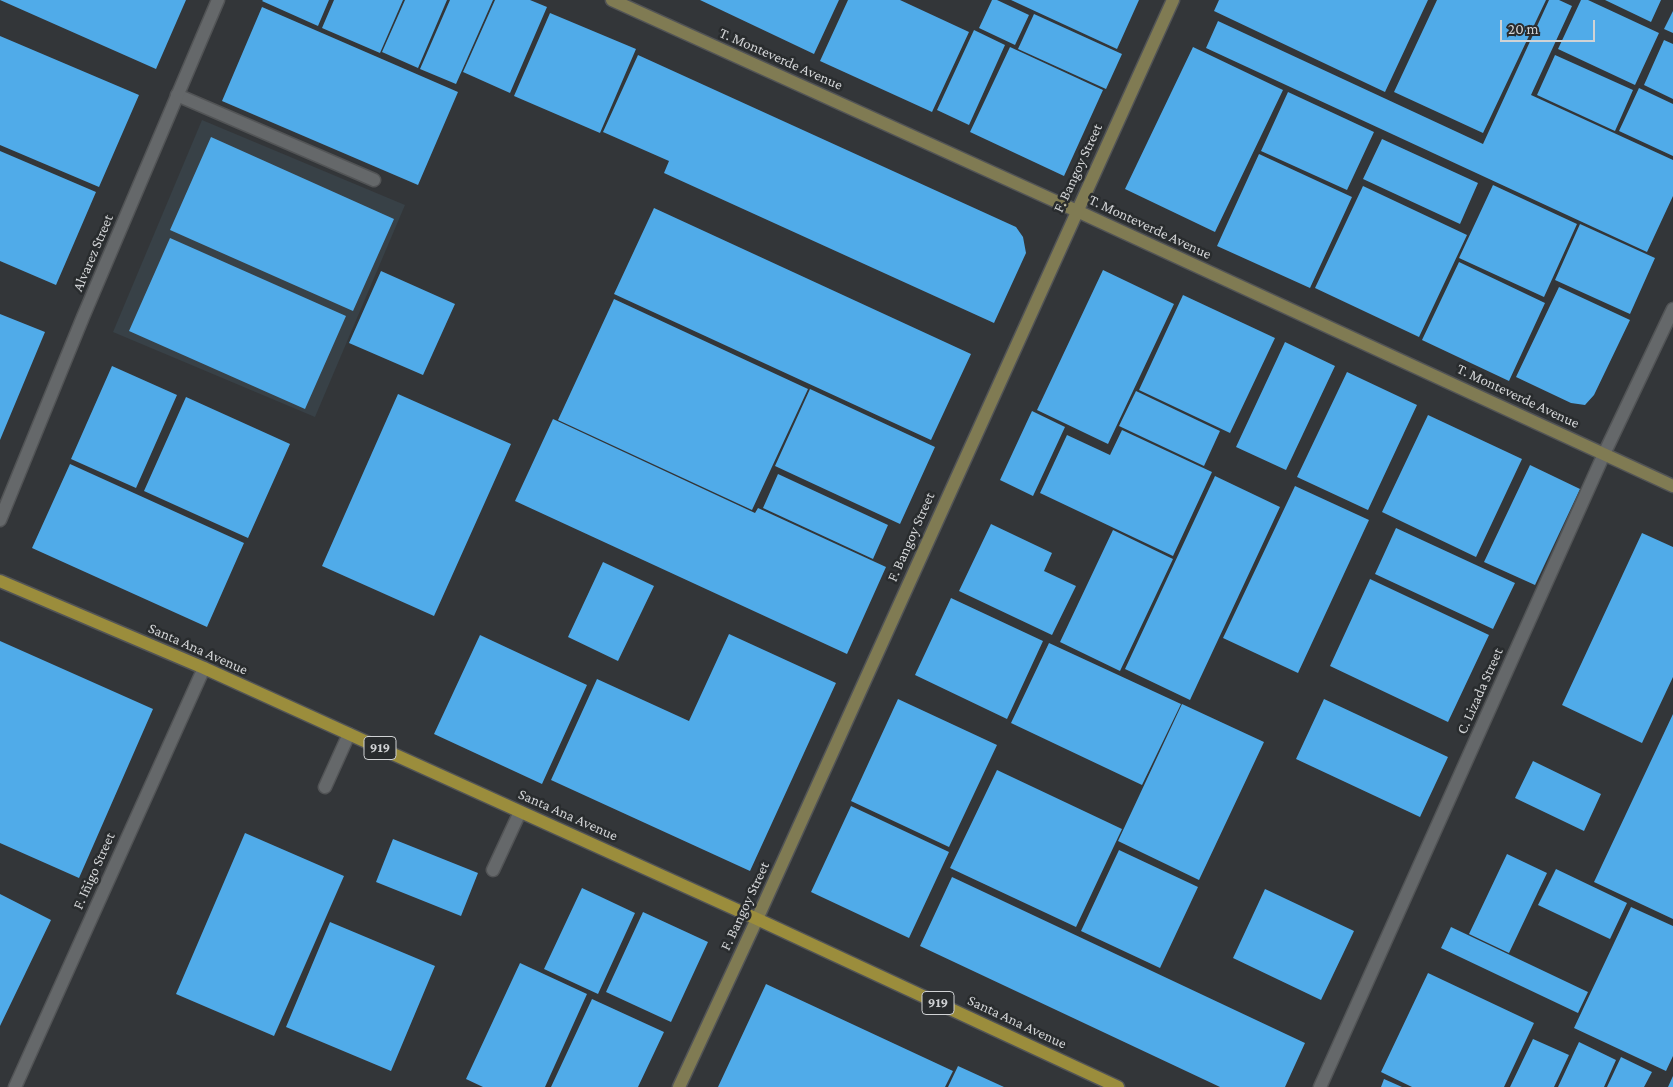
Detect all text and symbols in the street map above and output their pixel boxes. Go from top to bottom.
scale bar [1503,10,1598,42]
text: 20 m [1508,21,1539,37]
street label: T. Monteverde Avenue [717,24,845,94]
street label: F. Bangoy Street [1050,121,1106,215]
street label: T. Monteverde Avenue [1086,191,1214,263]
street label: Alvarez Street [69,212,117,294]
street label: T. Monteverde Avenue [1454,360,1582,432]
street label: F. Bangoy Street [883,489,939,585]
street label: Santa Ana Avenue [145,619,251,679]
street label: C. Lizada Street [1453,645,1507,737]
road number: 919 [364,736,396,760]
street label: Santa Ana Avenue [515,785,621,845]
street label: F. Iñigo Street [69,830,119,912]
street label: F. Bangoy Street [717,859,773,953]
road number: 919 [922,991,954,1014]
street label: Santa Ana Avenue [965,991,1069,1053]

